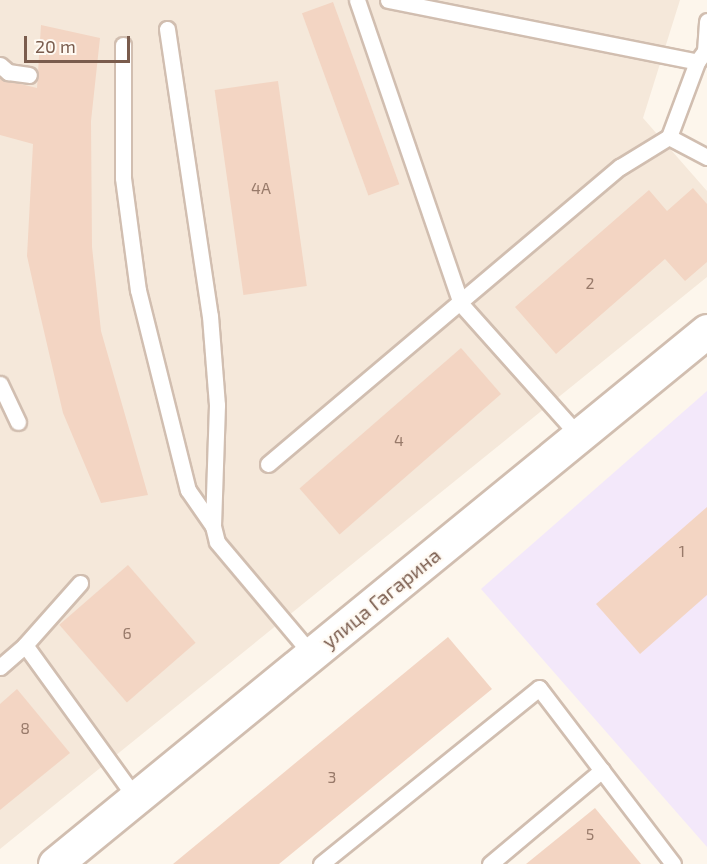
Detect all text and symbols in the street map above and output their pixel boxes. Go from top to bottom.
scale bar [27,24,134,62]
text: 20 m [35,35,76,57]
house number: 4А [251,178,271,198]
house number: 2 [586,273,594,293]
house number: 4 [394,430,404,450]
house number: 1 [679,541,685,561]
street label: улица Гагарина [317,543,445,653]
house number: 6 [122,623,132,643]
house number: 8 [20,718,30,738]
house number: 3 [328,767,336,787]
house number: 5 [586,824,594,844]

